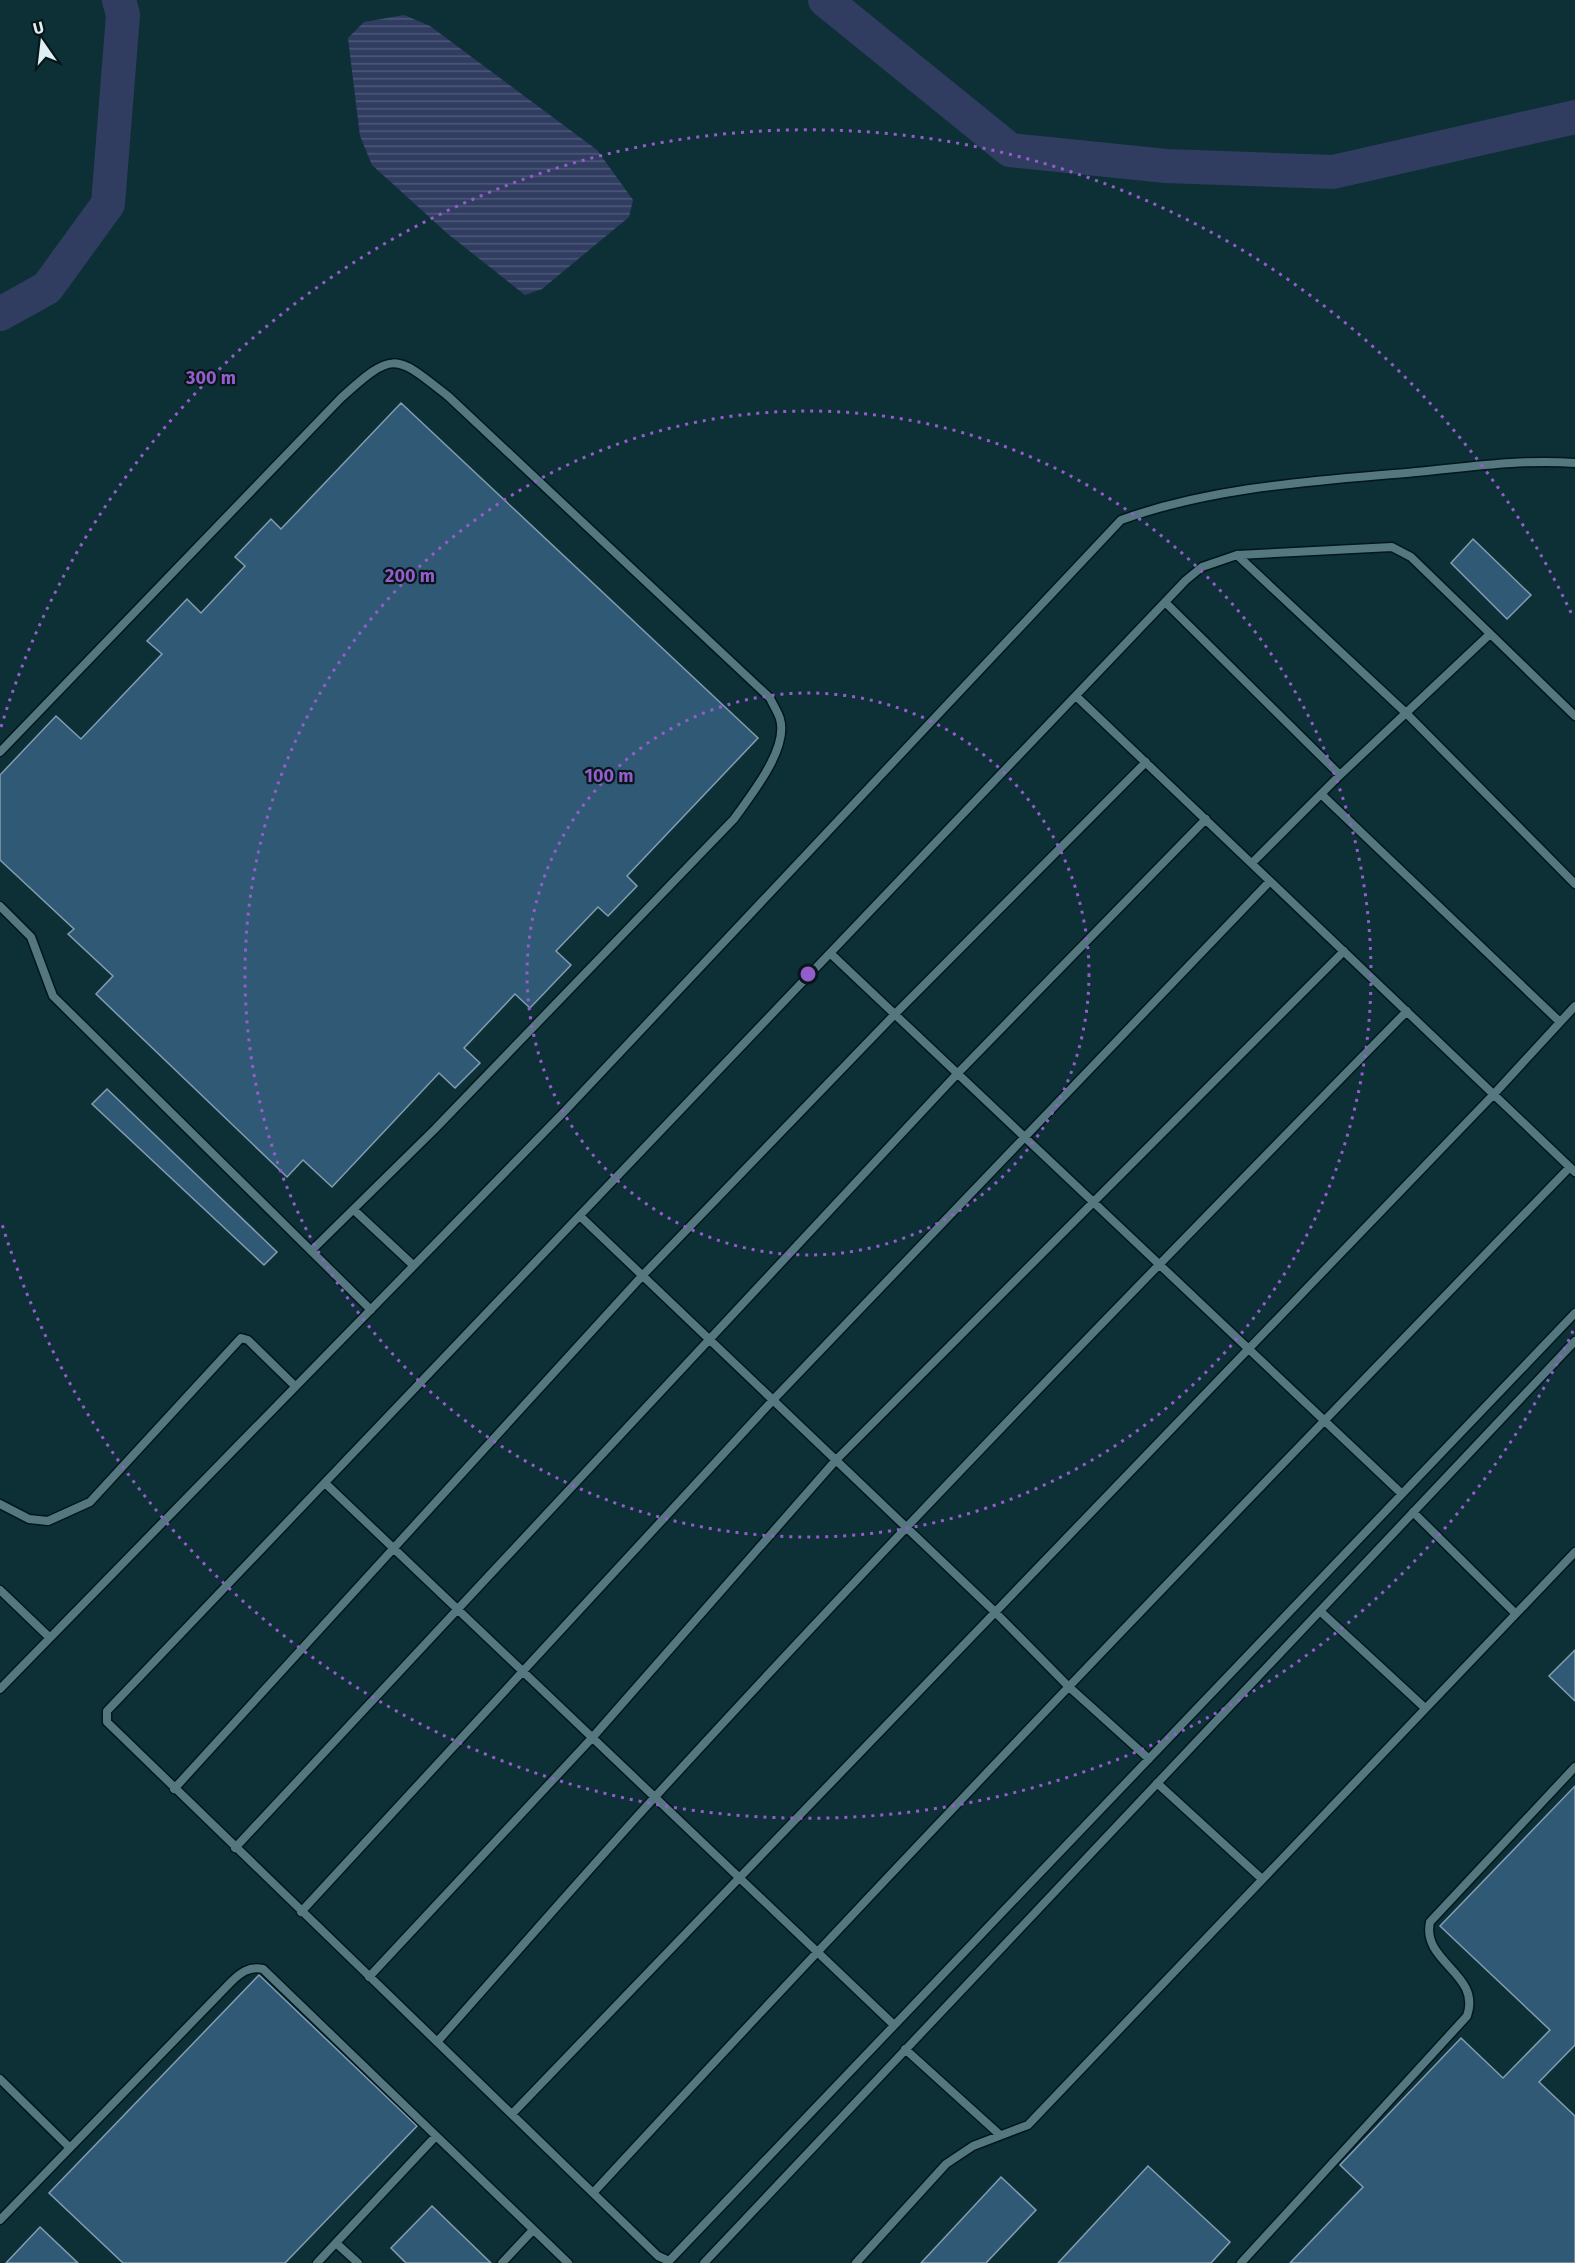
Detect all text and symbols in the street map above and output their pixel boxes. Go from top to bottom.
north arrow [12,12,72,72]
text: U [31,17,46,38]
text: 300 m [185,367,236,389]
text: 200 m [385,565,435,587]
text: 100 m [585,765,633,787]
centre of rings [798,964,818,984]

